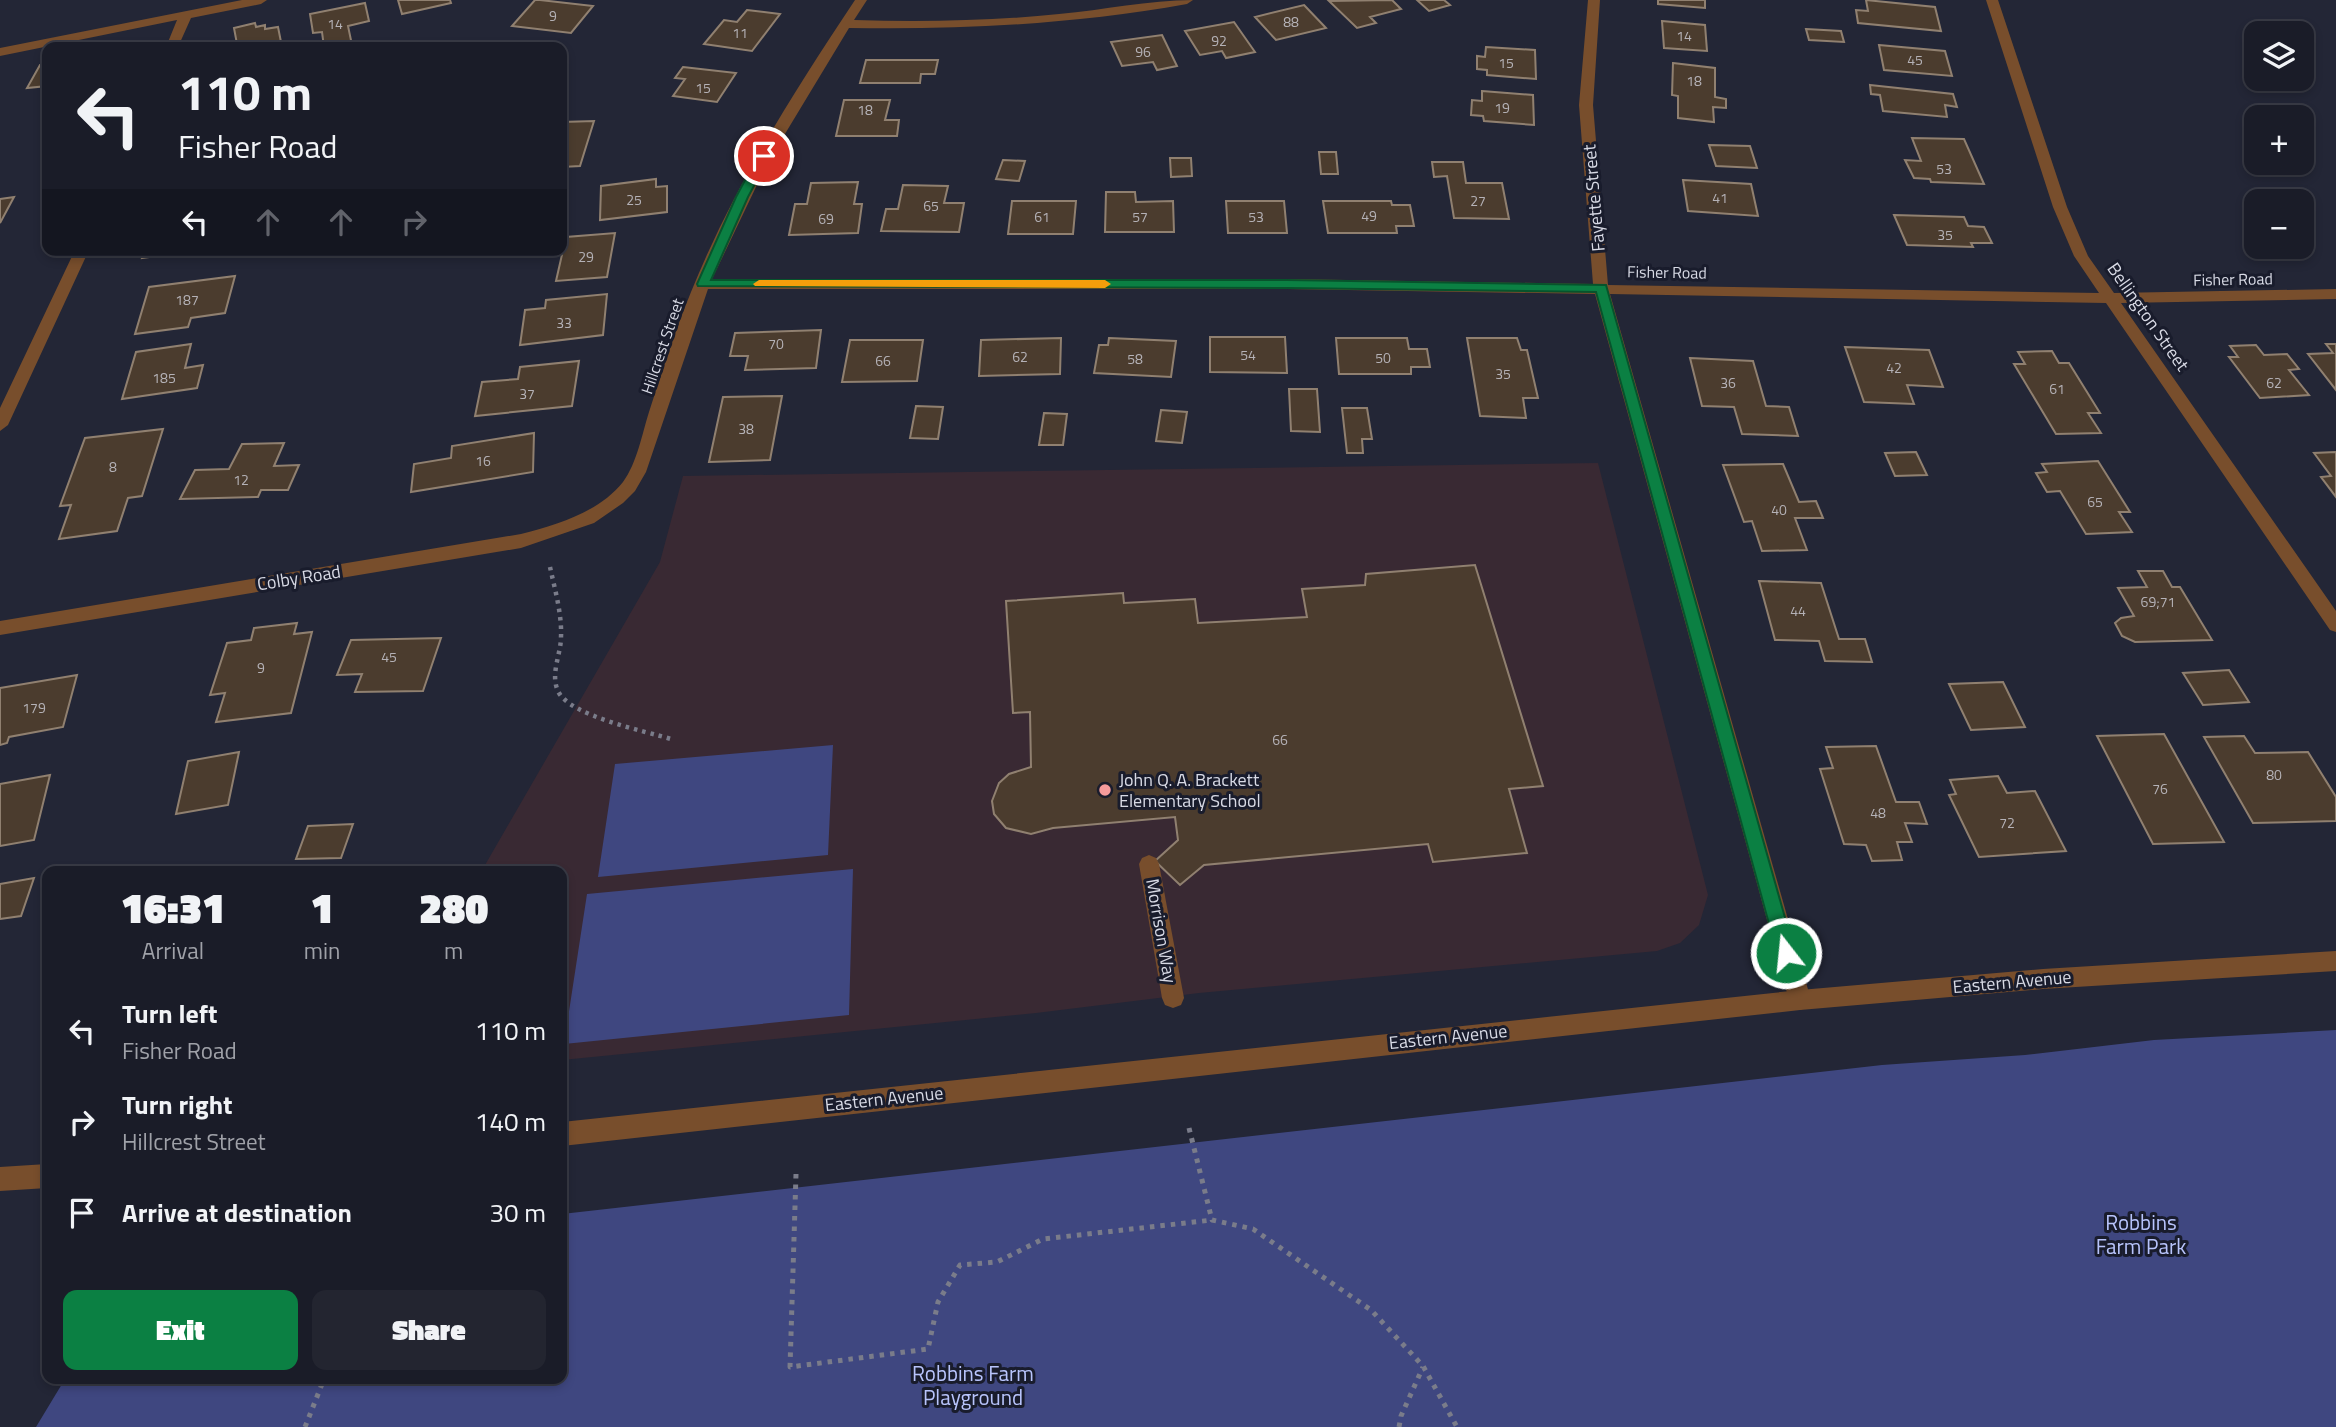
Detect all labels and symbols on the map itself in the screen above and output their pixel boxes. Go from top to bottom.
house number: 9 [549,5,557,26]
house number: 88 [1283,11,1299,32]
house number: 14 [327,13,343,34]
house number: 11 [732,22,748,43]
house number: 14 [1676,25,1692,46]
house number: 92 [1211,30,1227,51]
house number: 96 [1135,41,1151,62]
house number: 45 [1907,49,1923,70]
house number: 15 [1498,52,1514,73]
house number: 18 [1686,70,1702,91]
house number: 15 [695,77,711,98]
house number: 19 [1494,97,1510,118]
house number: 18 [857,99,873,120]
pin [734,126,794,186]
street label: Fayette Street [1575,143,1612,253]
house number: 53 [1936,158,1952,179]
house number: 41 [1712,187,1728,208]
house number: 25 [626,189,642,210]
house number: 27 [1470,190,1486,211]
house number: 65 [923,195,939,216]
house number: 49 [1361,205,1377,226]
house number: 61 [1034,206,1050,227]
house number: 57 [1132,206,1148,227]
house number: 53 [1248,206,1264,227]
house number: 69 [818,208,834,229]
house number: 35 [1937,224,1953,245]
house number: 29 [578,246,594,267]
street label: Bellington Street [2101,257,2196,377]
street label: Fisher Road [1627,259,1707,285]
street label: Fisher Road [2193,266,2273,292]
house number: 187 [175,289,199,310]
street label: Hillcrest Street [634,294,690,397]
house number: 33 [556,312,572,333]
house number: 70 [768,333,784,354]
house number: 54 [1240,344,1256,365]
house number: 62 [1012,346,1028,367]
house number: 50 [1375,347,1391,368]
house number: 58 [1127,348,1143,369]
house number: 66 [875,350,891,371]
house number: 42 [1886,357,1902,378]
house number: 35 [1495,363,1511,384]
house number: 185 [152,367,176,388]
house number: 36 [1720,372,1736,393]
house number: 62 [2266,372,2282,393]
house number: 61 [2049,378,2065,399]
house number: 37 [519,383,535,404]
house number: 38 [738,418,754,439]
house number: 16 [475,450,491,471]
house number: 8 [109,456,117,477]
house number: 12 [233,469,249,490]
house number: 65 [2087,491,2103,512]
house number: 40 [1771,499,1787,520]
street label: Colby Road [255,558,343,597]
house number: 69;71 [2141,591,2175,612]
house number: 44 [1790,600,1806,621]
house number: 45 [381,646,397,667]
house number: 9 [257,657,265,678]
house number: 179 [22,697,46,718]
house number: 66 [1272,729,1288,750]
house number: 80 [2266,764,2282,785]
place label: John Q. A. Brackett Elementary School [1119,766,1261,814]
house number: 76 [2152,778,2168,799]
marker: John Q. A. Brackett Elementary School [1097,782,1113,798]
house number: 48 [1870,802,1886,823]
house number: 72 [1999,812,2015,833]
street label: Morrison Way [1139,877,1184,986]
position arrow [1749,916,1823,990]
street label: Eastern Avenue [1952,963,2072,1000]
street label: Eastern Avenue [1387,1017,1508,1056]
street label: Eastern Avenue [823,1079,944,1118]
park label: Robbins Farm Park [2096,1206,2186,1262]
park label: Robbins Farm Playground [912,1357,1034,1413]

